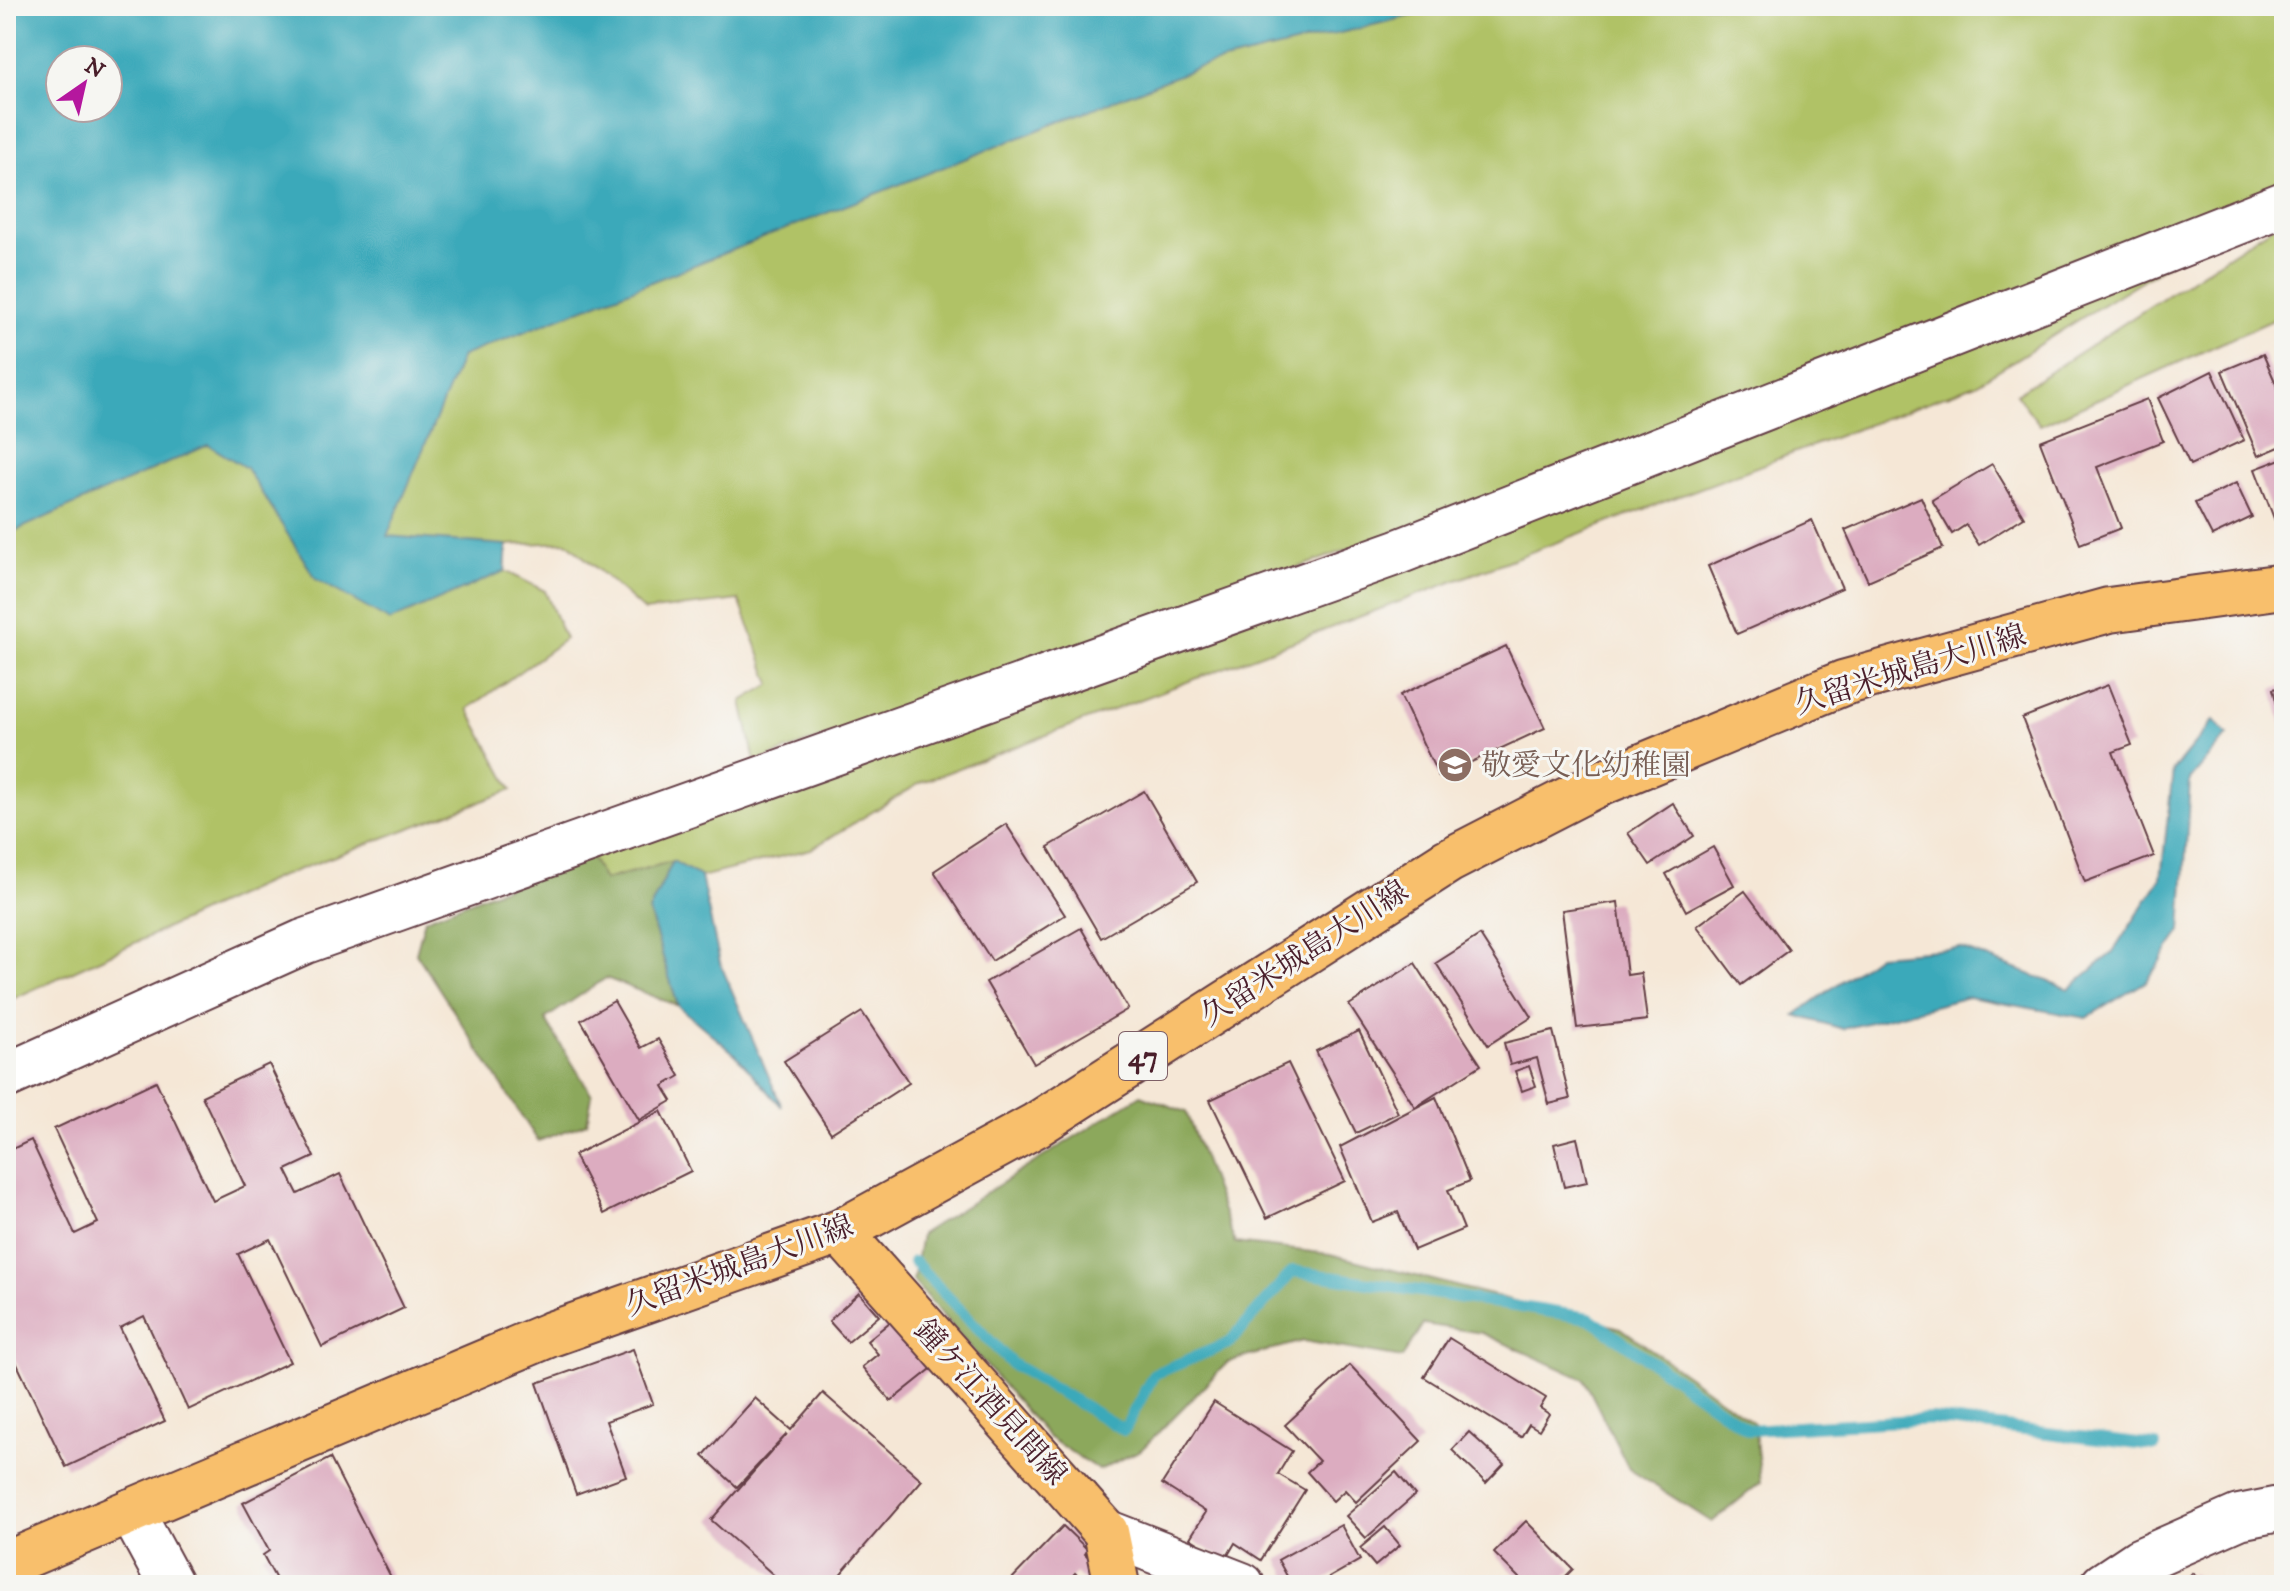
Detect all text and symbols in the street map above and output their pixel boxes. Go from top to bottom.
north arrow [44,44,124,124]
text: N [79,52,109,85]
street label: 久留米城島大川線 [1790,618,2031,723]
school or university icon: 敬愛文化幼稚園 [1436,746,1474,784]
place label: 敬愛文化幼稚園 [1481,748,1691,785]
street label: 久留米城島大川線 [1194,873,1416,1035]
road number: 47 [1119,1032,1167,1080]
street label: 久留米城島大川線 [620,1208,859,1325]
street label: 鐘ケ江酒見間線 [906,1313,1074,1493]

